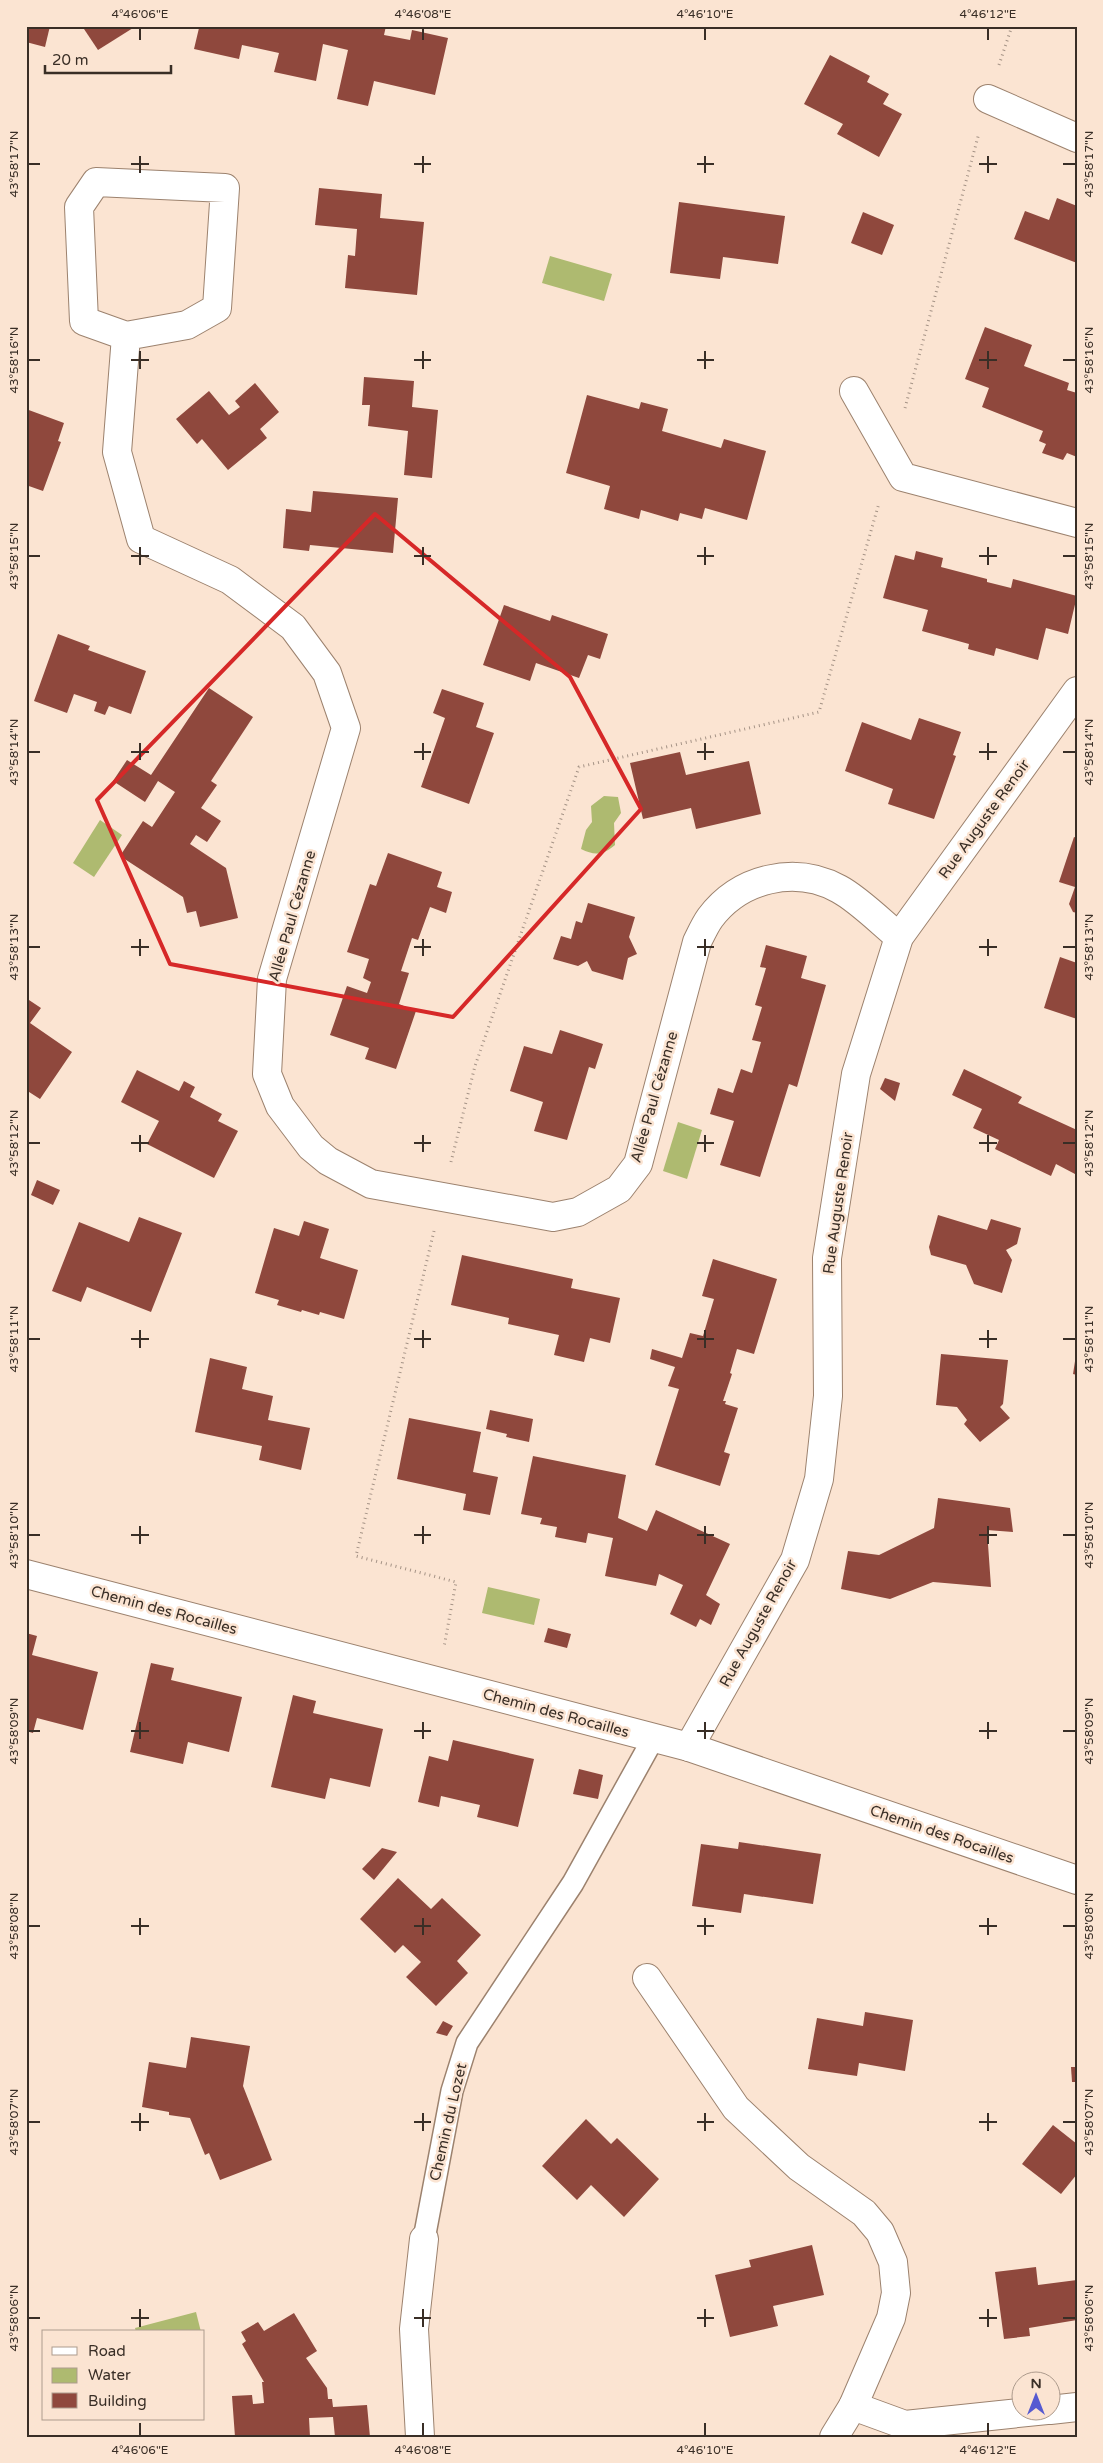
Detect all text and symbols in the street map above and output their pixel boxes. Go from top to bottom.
text: 4°46'06"E [112,7,169,21]
text: 4°46'08"E [395,7,452,21]
text: 4°46'10"E [677,7,734,21]
text: 4°46'12"E [960,7,1017,21]
scale bar [45,42,171,74]
text: 20 m [52,51,89,69]
text: 43°58'17"N [7,131,21,198]
text: 43°58'17"N [1082,131,1096,198]
text: 43°58'16"N [7,327,21,394]
text: 43°58'16"N [1082,327,1096,394]
text: 43°58'15"N [7,523,21,590]
text: 43°58'15"N [1082,523,1096,590]
text: 43°58'14"N [7,719,21,786]
text: 43°58'14"N [1082,719,1096,786]
street label: Rue Auguste Renoir [935,756,1033,882]
street label: Allée Paul Cézanne [265,848,319,984]
text: 43°58'13"N [7,914,21,981]
text: 43°58'13"N [1082,914,1096,981]
street label: Allée Paul Cézanne [627,1029,681,1165]
text: 43°58'12"N [7,1110,21,1177]
text: 43°58'12"N [1082,1110,1096,1177]
street label: Rue Auguste Renoir [819,1131,857,1275]
text: 43°58'11"N [7,1306,21,1373]
text: 43°58'11"N [1082,1306,1096,1373]
text: 43°58'10"N [7,1502,21,1569]
text: 43°58'10"N [1082,1502,1096,1569]
street label: Rue Auguste Renoir [715,1556,801,1690]
street label: Chemin des Rocailles [89,1582,239,1638]
street label: Chemin des Rocailles [481,1685,631,1741]
text: 43°58'09"N [7,1698,21,1765]
text: 43°58'09"N [1082,1698,1096,1765]
street label: Chemin des Rocailles [868,1801,1016,1867]
text: 43°58'08"N [7,1893,21,1960]
text: 43°58'08"N [1082,1893,1096,1960]
street label: Chemin du Lozet [426,2061,470,2183]
text: 43°58'07"N [7,2089,21,2156]
text: 43°58'07"N [1082,2089,1096,2156]
text: 43°58'06"N [7,2285,21,2352]
text: 43°58'06"N [1082,2285,1096,2352]
legend [42,2330,205,2420]
text: Road [88,2342,126,2360]
text: Water [88,2366,131,2384]
north arrow [1010,2370,1060,2420]
text: N [1030,2375,1042,2392]
text: Building [88,2392,147,2410]
text: 4°46'06"E [112,2443,169,2457]
text: 4°46'08"E [395,2443,452,2457]
text: 4°46'10"E [677,2443,734,2457]
text: 4°46'12"E [960,2443,1017,2457]

